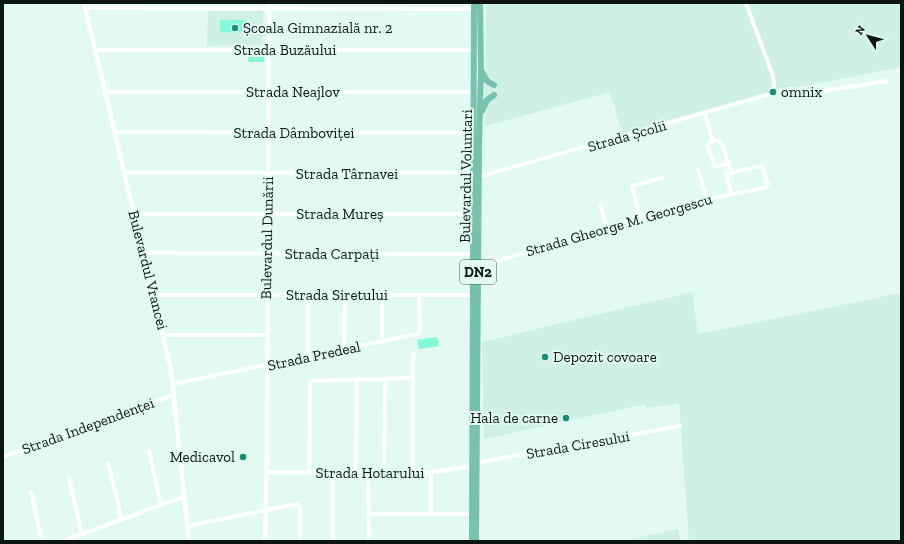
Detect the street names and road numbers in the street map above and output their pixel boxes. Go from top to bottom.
street label: Strada Buzăului [234,41,336,59]
street label: Strada Neajlov [246,83,340,101]
street label: Bulevardul Voluntari [456,109,476,243]
street label: Strada Școlii [586,116,668,156]
street label: Strada Dâmboviței [234,124,354,142]
street label: Strada Târnavei [296,165,398,183]
street label: Bulevardul Dunării [257,176,277,300]
street label: Strada Gheorge M. Georgescu [524,190,715,260]
street label: Strada Mureș [296,205,384,223]
street label: Bulevardul Vrancei [124,208,172,332]
street label: Strada Carpați [285,245,379,263]
road number: DN2 [460,260,496,284]
street label: Strada Siretului [286,286,388,304]
street label: Strada Predeal [266,337,362,375]
street label: Strada Independenței [19,394,157,458]
street label: Strada Ciresului [525,427,631,463]
street label: Strada Hotarului [316,464,424,482]

